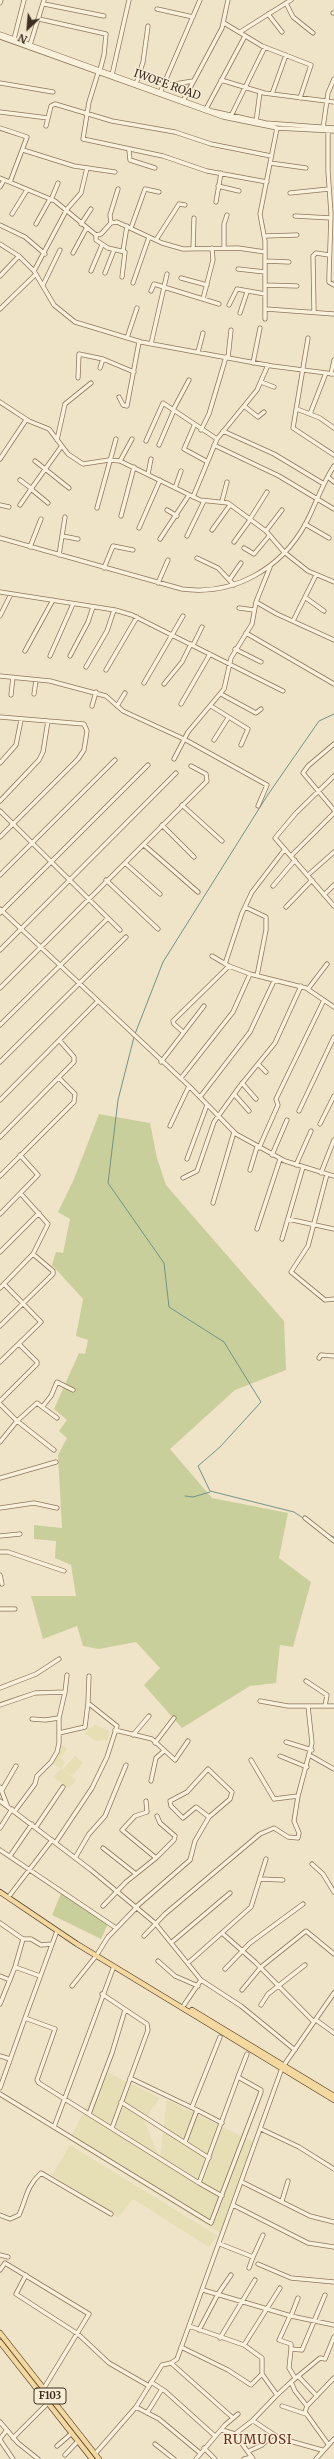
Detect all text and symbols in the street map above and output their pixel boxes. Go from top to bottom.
north arrow [8,8,48,48]
text: N [16,31,30,47]
street label: IWOFE ROAD [132,67,202,103]
road number: F103 [34,2388,66,2404]
district label: RUMUOSI [223,2432,293,2448]

